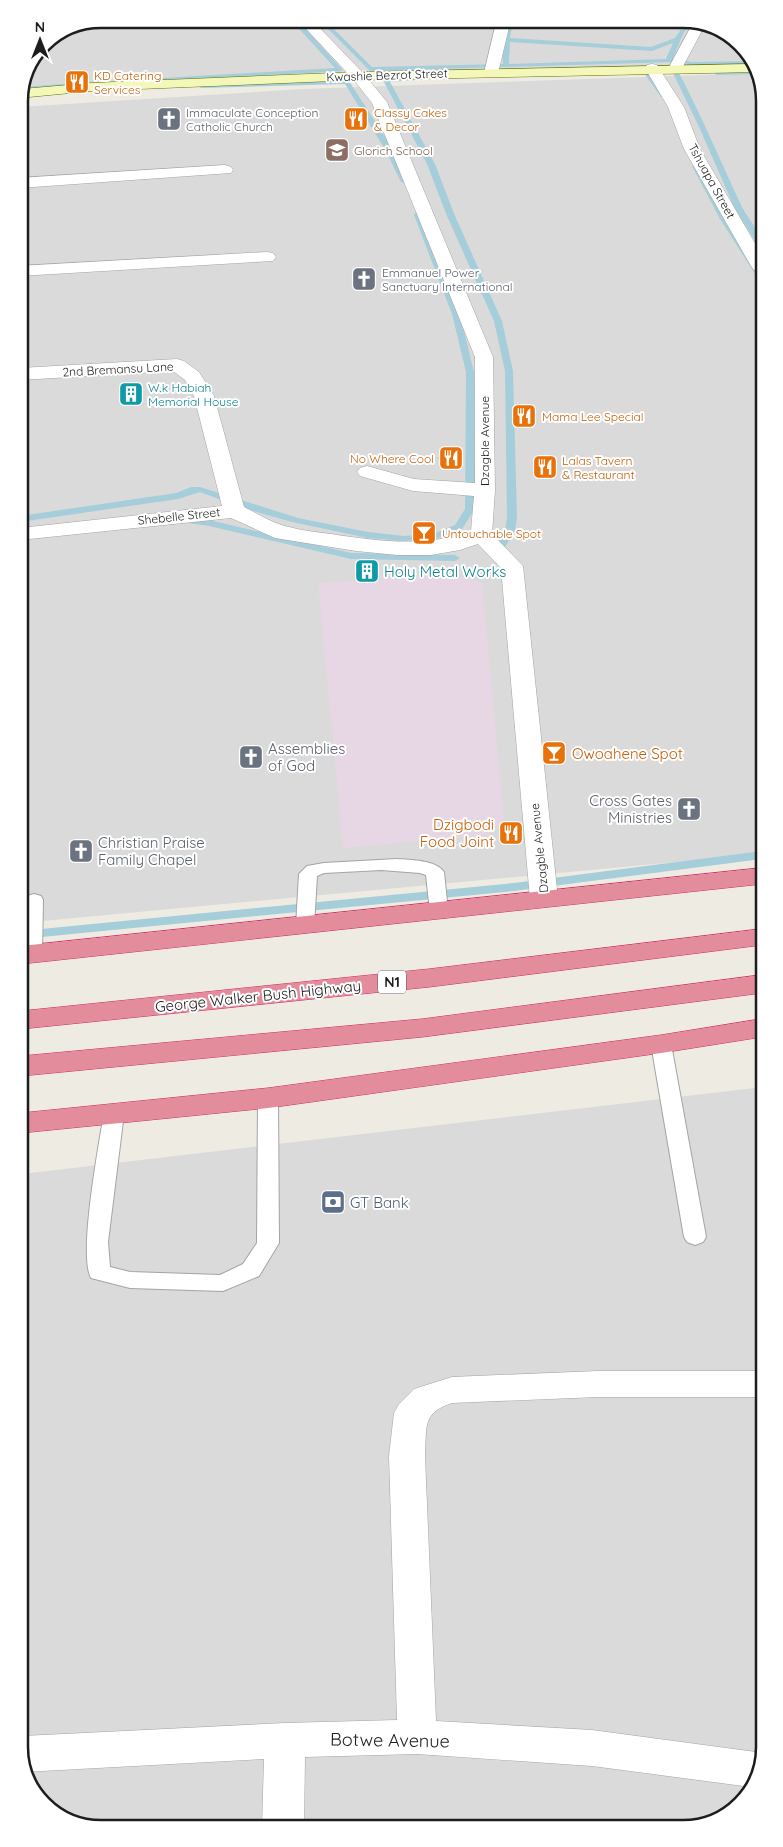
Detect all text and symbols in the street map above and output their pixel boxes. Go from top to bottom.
north arrow [15,15,65,65]
text: N [35,18,45,36]
street label: Kwashie Bezrot Street [326,65,448,85]
place label: KD Catering Services [94,68,162,97]
restaurant icon: KD Catering Services [64,69,90,95]
place label: Immaculate Conception Catholic Church [186,105,318,134]
place label: Classy Cakes & Decor [374,105,447,134]
church icon: Immaculate Conception Catholic Church [156,106,182,132]
restaurant icon: Classy Cakes & Decor [343,106,369,132]
school or university icon: Glorich School [324,137,350,163]
street label: Tshuapa Street [685,141,739,221]
place label: Glorich School [354,143,433,158]
place label: Emmanuel Power Sanctuary International [382,265,512,294]
church icon: Emmanuel Power Sanctuary International [351,266,377,292]
street label: 2nd Bremansu Lane [62,359,174,379]
place label: W.k Habiah Memorial House [148,380,239,409]
building icon: W.k Habiah Memorial House [118,381,144,407]
street label: Dzagble Avenue [477,396,492,486]
restaurant icon: Mama Lee Special [511,403,537,429]
place label: Mama Lee Special [542,409,644,424]
restaurant icon: No Where Cool [438,445,464,471]
place label: No Where Cool [350,451,434,466]
place label: Lalas Tavern & Restaurant [562,453,635,482]
restaurant icon: Lalas Tavern & Restaurant [532,454,558,480]
street label: Shebelle Street [137,504,221,528]
bar icon: Untouchable Spot [411,520,437,546]
place label: Untouchable Spot [442,526,541,541]
building icon: Holy Metal Works [354,558,380,584]
place label: Holy Metal Works [384,562,506,581]
place label: Assemblies of God [268,739,345,775]
bar icon: Owoahene Spot [541,740,567,766]
church icon: Assemblies of God [238,744,264,770]
place label: Owoahene Spot [572,744,683,763]
place label: Cross Gates Ministries [589,791,672,827]
church icon: Cross Gates Ministries [676,796,702,822]
street label: Dzagble Avenue [527,802,551,894]
place label: Dzigbodi Food Joint [420,815,494,851]
restaurant icon: Dzigbodi Food Joint [498,820,524,846]
place label: Christian Praise Family Chapel [98,833,205,869]
church icon: Christian Praise Family Chapel [68,838,94,864]
road number: N1 [378,970,406,994]
street label: George Walker Bush Highway [154,976,362,1016]
bank icon: GT Bank [320,1189,346,1215]
place label: GT Bank [350,1193,409,1212]
street label: Botwe Avenue [330,1727,450,1753]

